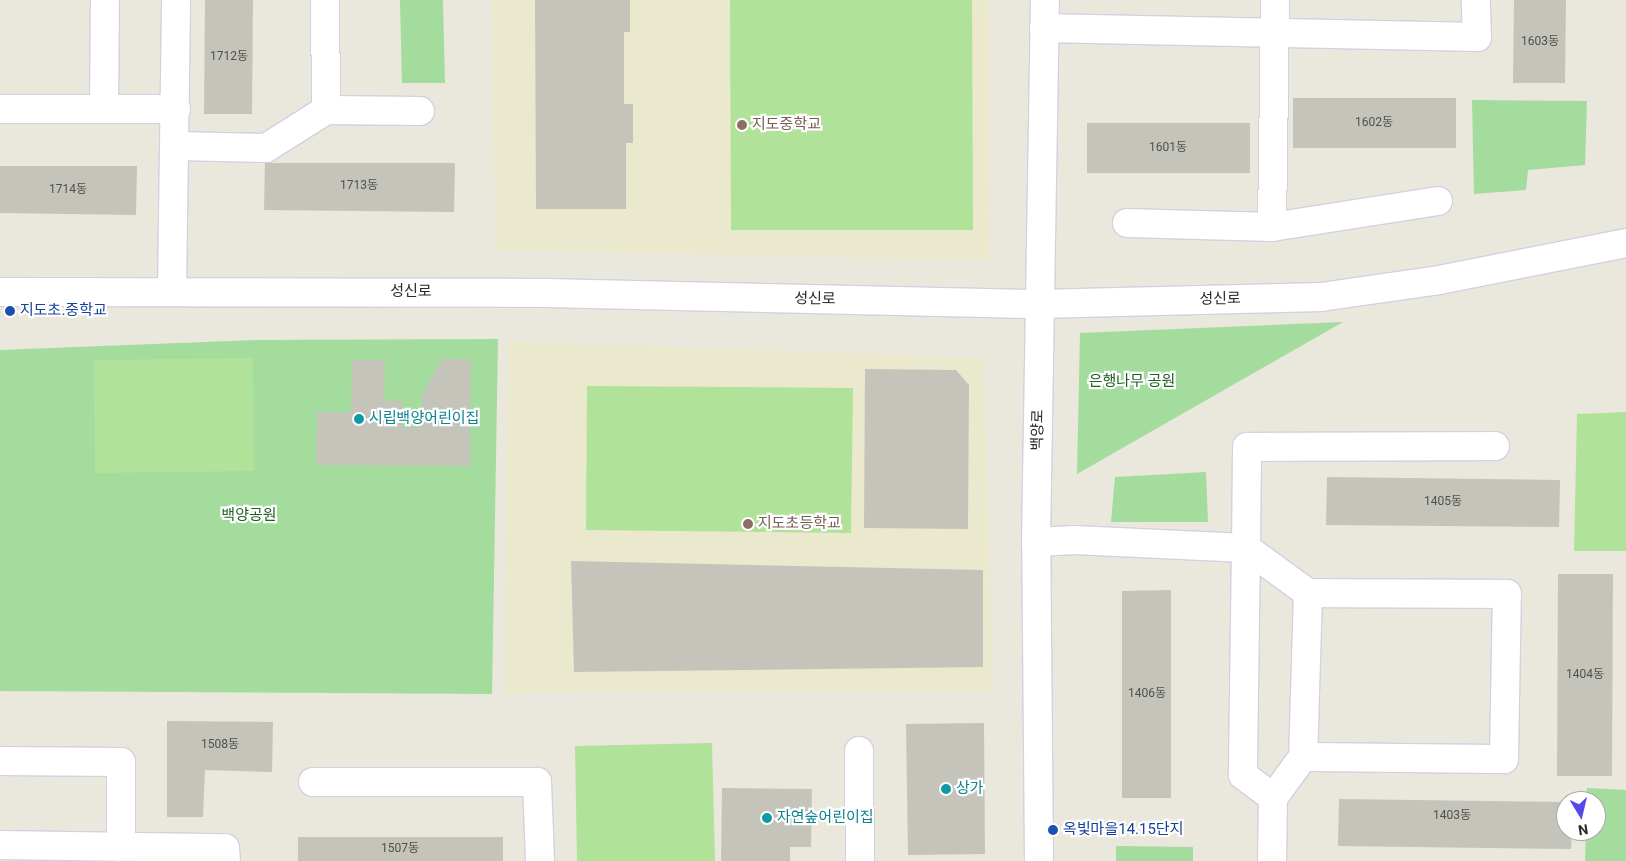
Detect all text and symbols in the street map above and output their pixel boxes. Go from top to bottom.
house number: 1603동 [1521,35,1559,49]
house number: 1712동 [210,50,248,64]
place label: 지도중학교 [752,116,821,134]
house number: 1602동 [1355,116,1393,130]
marker: 지도중학교 [736,119,748,131]
house number: 1601동 [1149,141,1187,155]
house number: 1713동 [340,179,378,193]
house number: 1714동 [49,183,87,197]
street label: 성신로 [390,283,432,301]
street label: 성신로 [794,290,836,308]
street label: 성신로 [1199,290,1241,308]
place label: 지도초.중학교 [20,302,107,320]
marker: 지도초.중학교 [4,305,16,317]
park label: 은행나무 공원 [1089,373,1175,391]
street label: 백양로 [1029,409,1047,451]
place label: 시립백양어린이집 [369,410,479,428]
marker: 시립백양어린이집 [353,413,365,425]
house number: 1405동 [1424,495,1462,509]
park label: 백양공원 [221,507,277,525]
place label: 지도초등학교 [758,515,841,533]
marker: 지도초등학교 [742,518,754,530]
house number: 1404동 [1566,668,1604,682]
house number: 1406동 [1128,687,1166,701]
house number: 1508동 [201,738,239,752]
place label: 상가 [956,780,984,798]
marker: 상가 [940,783,952,795]
north arrow [1556,791,1606,841]
place label: 자연숲어린이집 [777,809,874,827]
house number: 1403동 [1433,809,1471,823]
marker: 자연숲어린이집 [761,812,773,824]
place label: 옥빛마을14.15단지 [1063,821,1183,839]
text: N [1577,821,1589,839]
marker: 옥빛마을14.15단지 [1047,824,1059,836]
house number: 1507동 [381,842,419,856]

